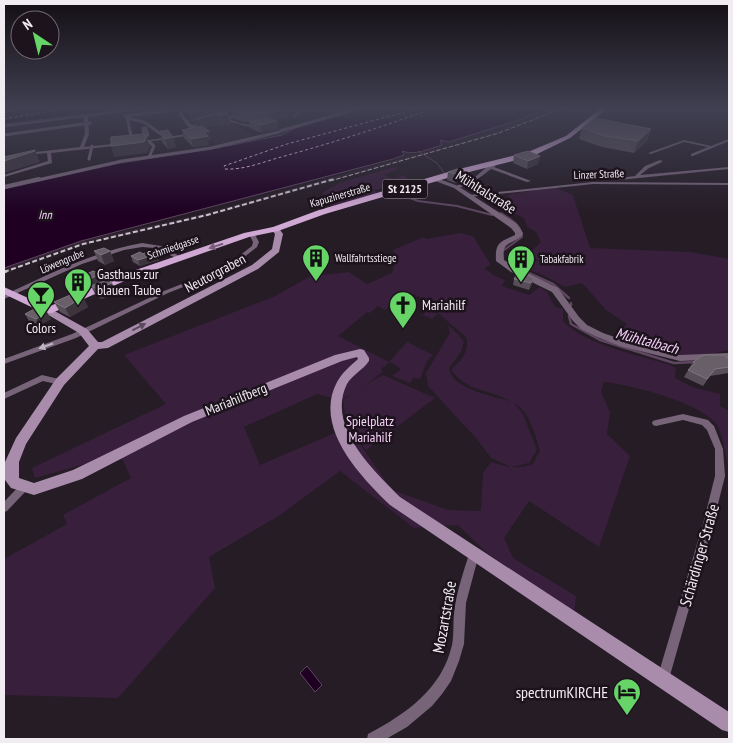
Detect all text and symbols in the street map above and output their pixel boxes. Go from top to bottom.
north arrow [10,10,60,60]
text: N [19,15,36,34]
street label: Mühltalstraße [452,166,520,218]
street label: Linzer Straße [573,166,625,182]
street label: Kapuzinerstraße [308,180,372,210]
road number: St 2125 [382,180,428,198]
water label: Inn [38,207,52,222]
street label: Schmiedgasse [145,232,201,262]
one-way arrow [208,242,223,250]
building icon: Wallfahrtsstiege [301,243,331,282]
building icon: Tabakfabrik [506,244,536,283]
street label: Löwengrube [38,245,86,277]
street label: Neutorgraben [181,249,249,297]
place label: Wallfahrtsstiege [335,251,397,265]
place label: Tabakfabrik [540,252,584,266]
place label: Gasthaus zur blauen Taube [97,265,161,299]
building icon: Gasthaus zur blauen Taube [63,267,93,306]
bar icon: Colors [26,280,56,319]
church icon: Mariahilf [388,290,418,329]
place label: Mariahilf [422,296,465,314]
place label: Colors [26,319,56,337]
one-way arrow [132,323,146,331]
water label: Mühltalbach [614,323,682,358]
one-way arrow [38,342,53,350]
street label: Mariahilfberg [203,379,269,419]
park label: Spielplatz Mariahilf [346,412,394,446]
street label: Schärdinger Straße [675,502,723,608]
street label: Mozartstraße [428,579,460,655]
hotel icon: spectrumKIRCHE [612,677,642,716]
place label: spectrumKIRCHE [516,682,608,702]

